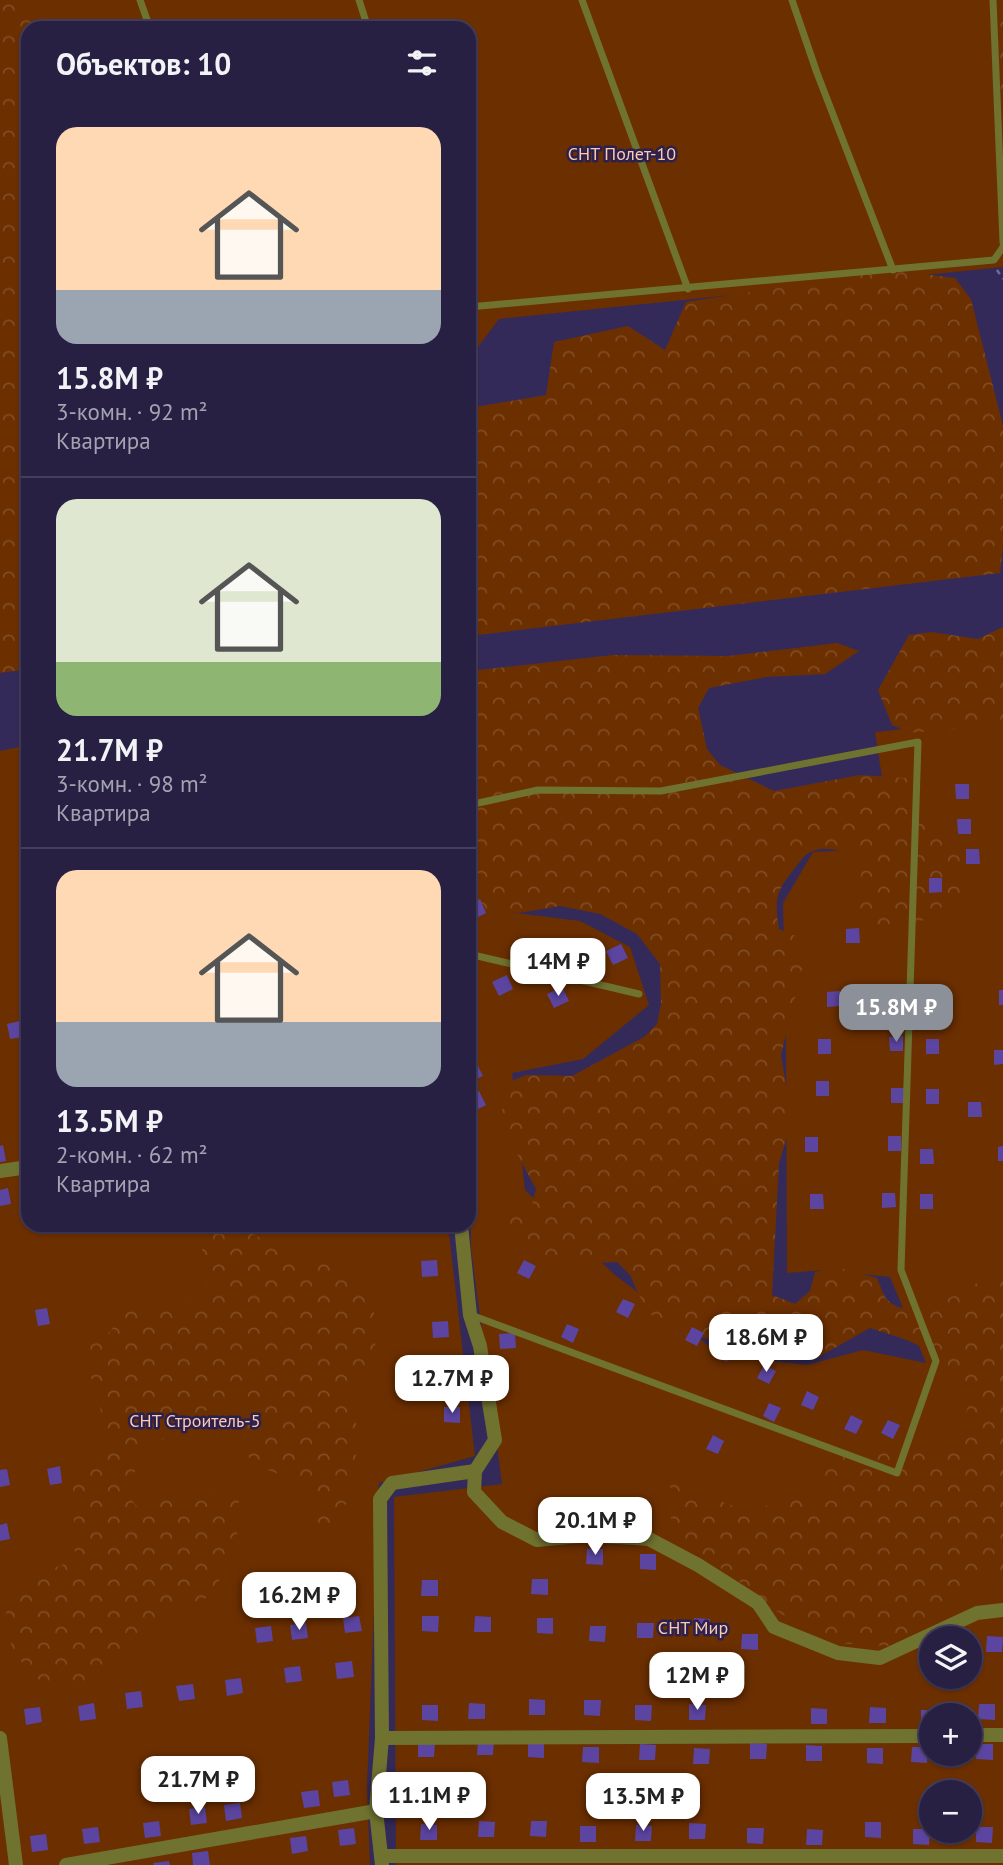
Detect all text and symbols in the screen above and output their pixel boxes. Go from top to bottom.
text: Объектов: 10 [56,44,231,83]
icon: filters [403,44,441,82]
park label: СНТ Полет-10 [568,142,676,165]
icon: home [186,172,312,298]
text: 15.8M ₽ [56,358,163,397]
text: 3-комн. · 92 m² [56,397,208,426]
text: Квартира [56,426,151,455]
icon: home [186,544,312,670]
text: 21.7M ₽ [56,730,163,769]
text: 3-комн. · 98 m² [56,769,208,798]
text: Квартира [56,798,151,827]
icon: home [186,915,312,1041]
pin: 14M ₽ [509,939,607,998]
text: 14M ₽ [526,946,590,975]
pin: 15.8M ₽ [831,984,961,1044]
text: 15.8M ₽ [855,992,937,1021]
text: 13.5M ₽ [56,1101,163,1140]
text: 2-комн. · 62 m² [56,1140,208,1169]
text: Квартира [56,1169,151,1198]
pin: 18.6M ₽ [701,1314,831,1374]
text: 18.6M ₽ [725,1322,807,1351]
pin: 12.7M ₽ [387,1356,517,1415]
text: 12.7M ₽ [411,1363,493,1392]
park label: СНТ Строитель-5 [129,1409,261,1432]
pin: 20.1M ₽ [530,1498,660,1557]
text: 20.1M ₽ [554,1505,636,1534]
pin: 16.2M ₽ [234,1572,364,1632]
text: 16.2M ₽ [258,1580,340,1609]
park label: СНТ Мир [658,1616,728,1639]
map controls [919,1626,982,1843]
button: layers [919,1626,982,1689]
pin: 12M ₽ [648,1652,746,1712]
text: 12M ₽ [665,1660,729,1689]
button: + [919,1703,982,1766]
pin: 21.7M ₽ [133,1756,263,1816]
text: 21.7M ₽ [157,1764,239,1793]
pin: 11.1M ₽ [364,1772,494,1832]
pin: 13.5M ₽ [578,1773,708,1833]
text: 11.1M ₽ [388,1780,470,1809]
button: − [919,1780,982,1843]
text: 13.5M ₽ [602,1781,684,1810]

